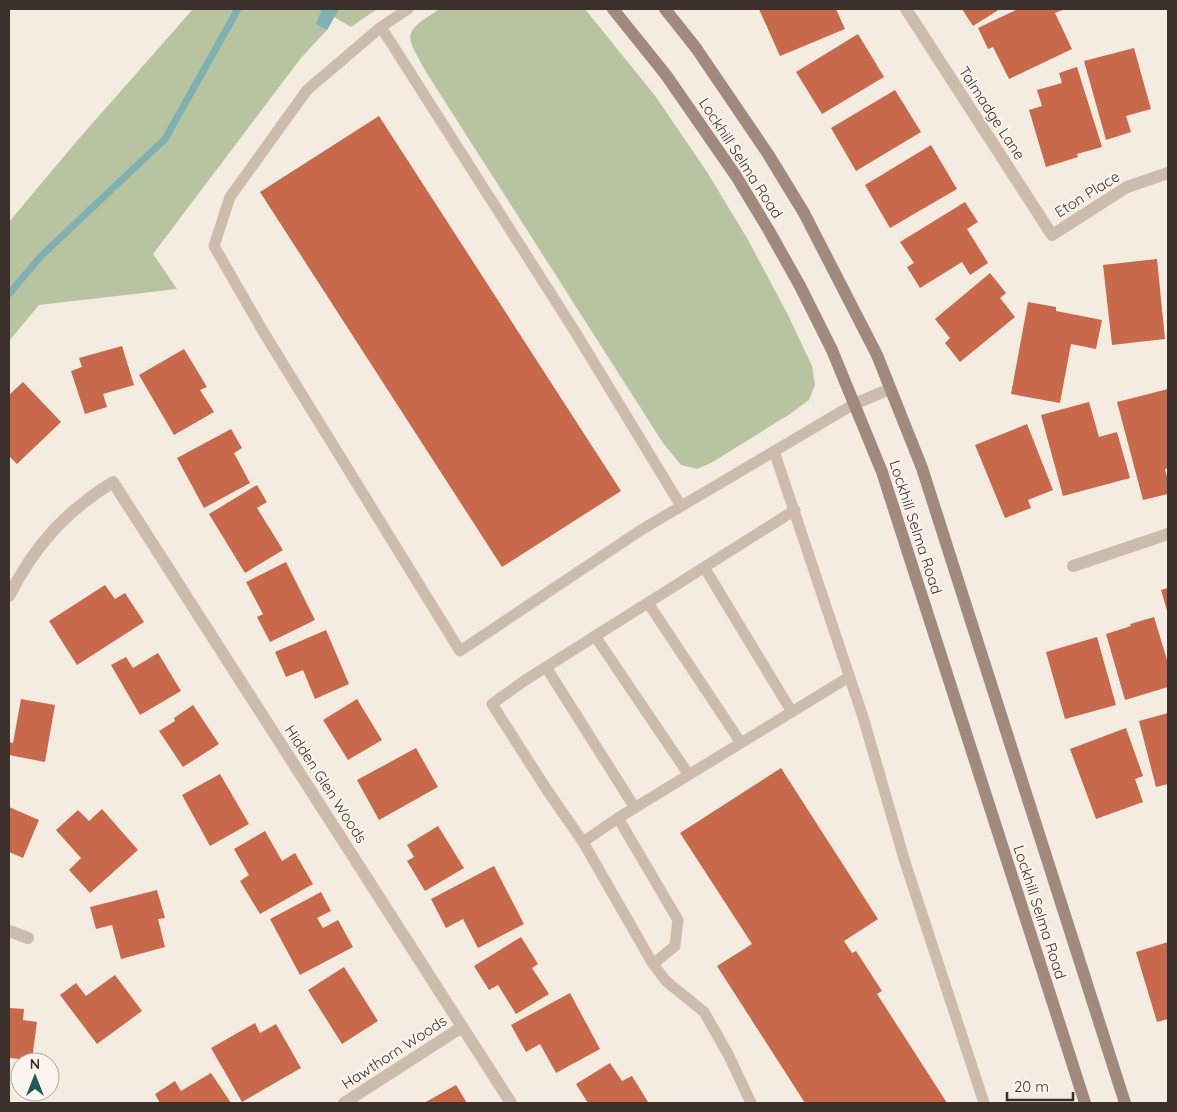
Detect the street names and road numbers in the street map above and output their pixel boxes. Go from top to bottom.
street label: Talmadge Lane [955,63,1029,163]
street label: Lockhill Selma Road [695,94,787,222]
street label: Eton Place [1051,167,1123,221]
street label: Lockhill Selma Road [885,458,947,596]
street label: Hidden Glen Woods [281,721,371,847]
street label: Lockhill Selma Road [1009,843,1071,981]
street label: Hawthorn Woods [338,1011,450,1093]

